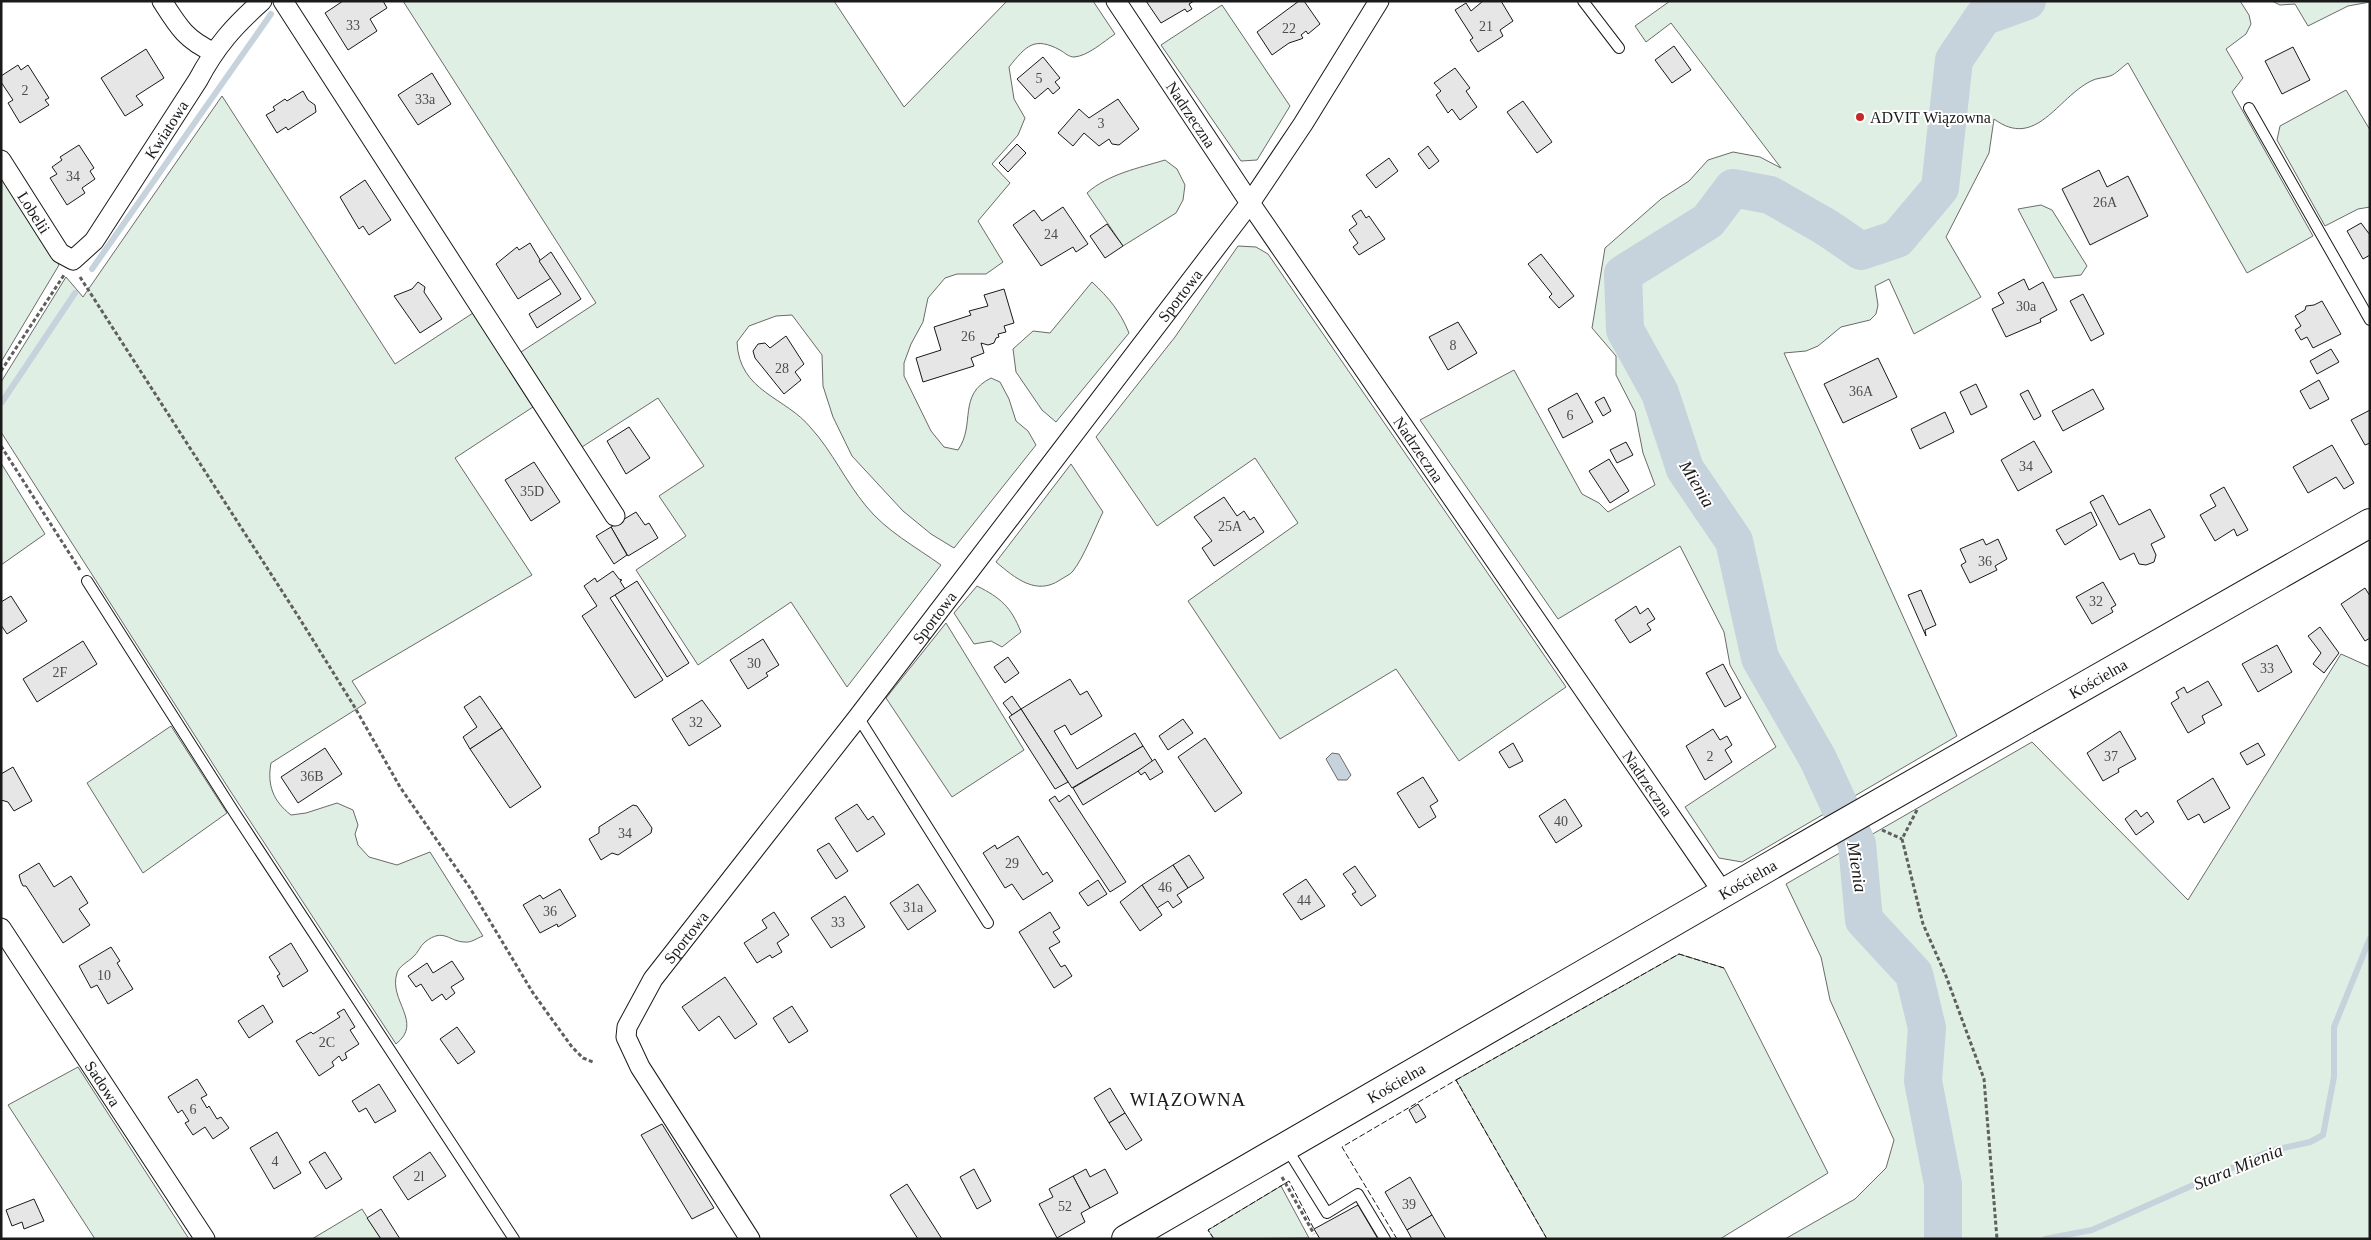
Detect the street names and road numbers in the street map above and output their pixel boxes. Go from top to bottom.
street label: Nadrzeczna [1163,78,1219,151]
street label: Kwiatowa [141,97,191,162]
street label: Lobelii [14,189,54,237]
street label: Sportowa [1155,266,1205,325]
street label: Nadrzeczna [1390,414,1447,485]
street label: Sportowa [909,588,960,647]
street label: Kościelna [2066,656,2130,702]
street label: Nadrzeczna [1619,748,1676,819]
street label: Kościelna [1716,856,1780,903]
street label: Sportowa [661,908,712,967]
street label: Sadowa [82,1058,124,1110]
street label: Kościelna [1364,1060,1428,1106]

